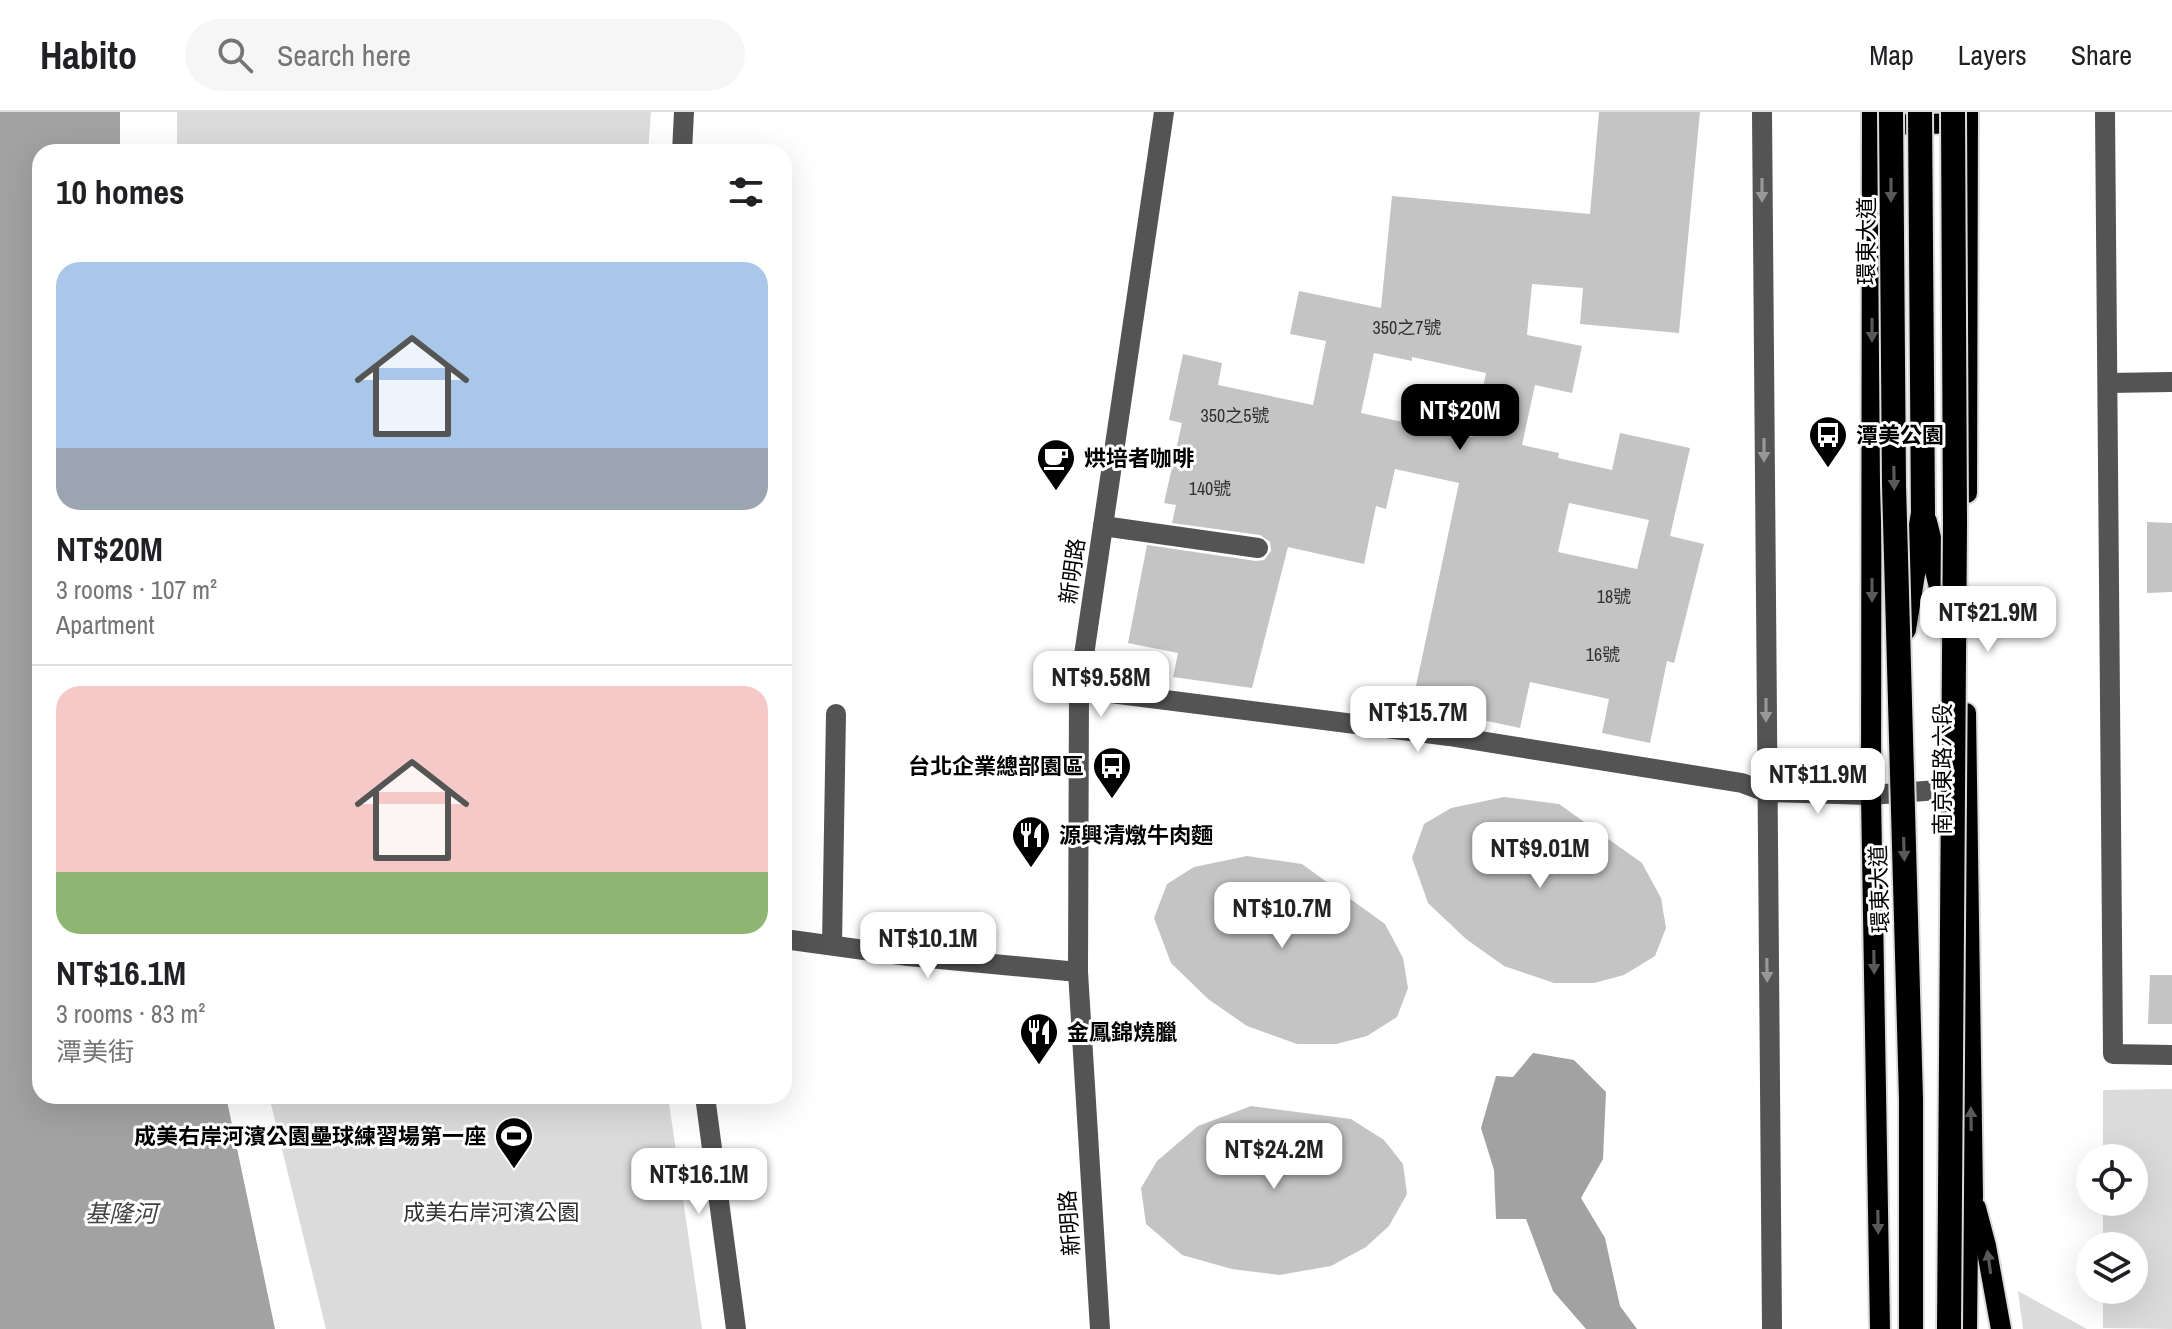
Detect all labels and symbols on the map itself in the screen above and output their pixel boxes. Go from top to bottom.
one-way arrow [1756,178,1768,203]
one-way arrow [1885,178,1898,203]
street label: 環東大道 [1851,197,1881,285]
house number: 350之7號 [1373,315,1441,340]
one-way arrow [1866,318,1878,343]
pin: NT$20M [1395,384,1525,452]
house number: 350之5號 [1201,403,1269,428]
bus stop icon: 潭美公園 [1807,414,1849,469]
place label: 潭美公園 [1856,420,1944,450]
cafe icon: 烘培者咖啡 [1035,437,1077,492]
one-way arrow [1758,438,1770,463]
place label: 烘培者咖啡 [1084,443,1194,473]
one-way arrow [1888,466,1900,491]
house number: 140號 [1189,476,1231,501]
street label: 新明路 [1053,536,1091,606]
one-way arrow [1866,578,1878,603]
house number: 18號 [1597,584,1631,609]
pin: NT$21.9M [1905,586,2071,654]
house number: 16號 [1586,642,1620,667]
pin: NT$9.58M [1018,651,1184,719]
pin: NT$15.7M [1335,686,1501,754]
one-way arrow [1760,698,1772,723]
street label: 南京東路六段 [1927,703,1957,835]
bus stop icon: 台北企業總部園區 [1091,745,1133,800]
pin: NT$11.9M [1735,748,1901,816]
place label: 台北企業總部園區 [908,751,1084,781]
restaurant icon: 源興清燉牛肉麵 [1010,814,1052,869]
place label: 源興清燉牛肉麵 [1059,820,1213,850]
pin: NT$9.01M [1457,822,1623,890]
one-way arrow [1897,837,1910,862]
street label: 環東大道 [1862,844,1896,934]
pin: NT$10.7M [1199,882,1365,950]
pin: NT$10.1M [845,912,1011,980]
one-way arrow [1868,950,1881,975]
one-way arrow [1761,958,1774,983]
restaurant icon: 金鳳錦燒臘 [1018,1011,1060,1066]
place label: 金鳳錦燒臘 [1067,1017,1177,1047]
one-way arrow [1965,1106,1978,1131]
sports icon: 成美右岸河濱公園壘球練習場第一座 [493,1115,535,1170]
place label: 成美右岸河濱公園壘球練習場第一座 [134,1121,486,1151]
pin: NT$24.2M [1191,1123,1357,1191]
pin: NT$16.1M [616,1148,782,1216]
street label: 新明路 [1052,1189,1086,1257]
water label: 基隆河 [85,1197,161,1229]
park label: 成美右岸河濱公園 [403,1197,579,1227]
one-way arrow [1872,1210,1885,1235]
one-way arrow [1982,1250,1995,1275]

